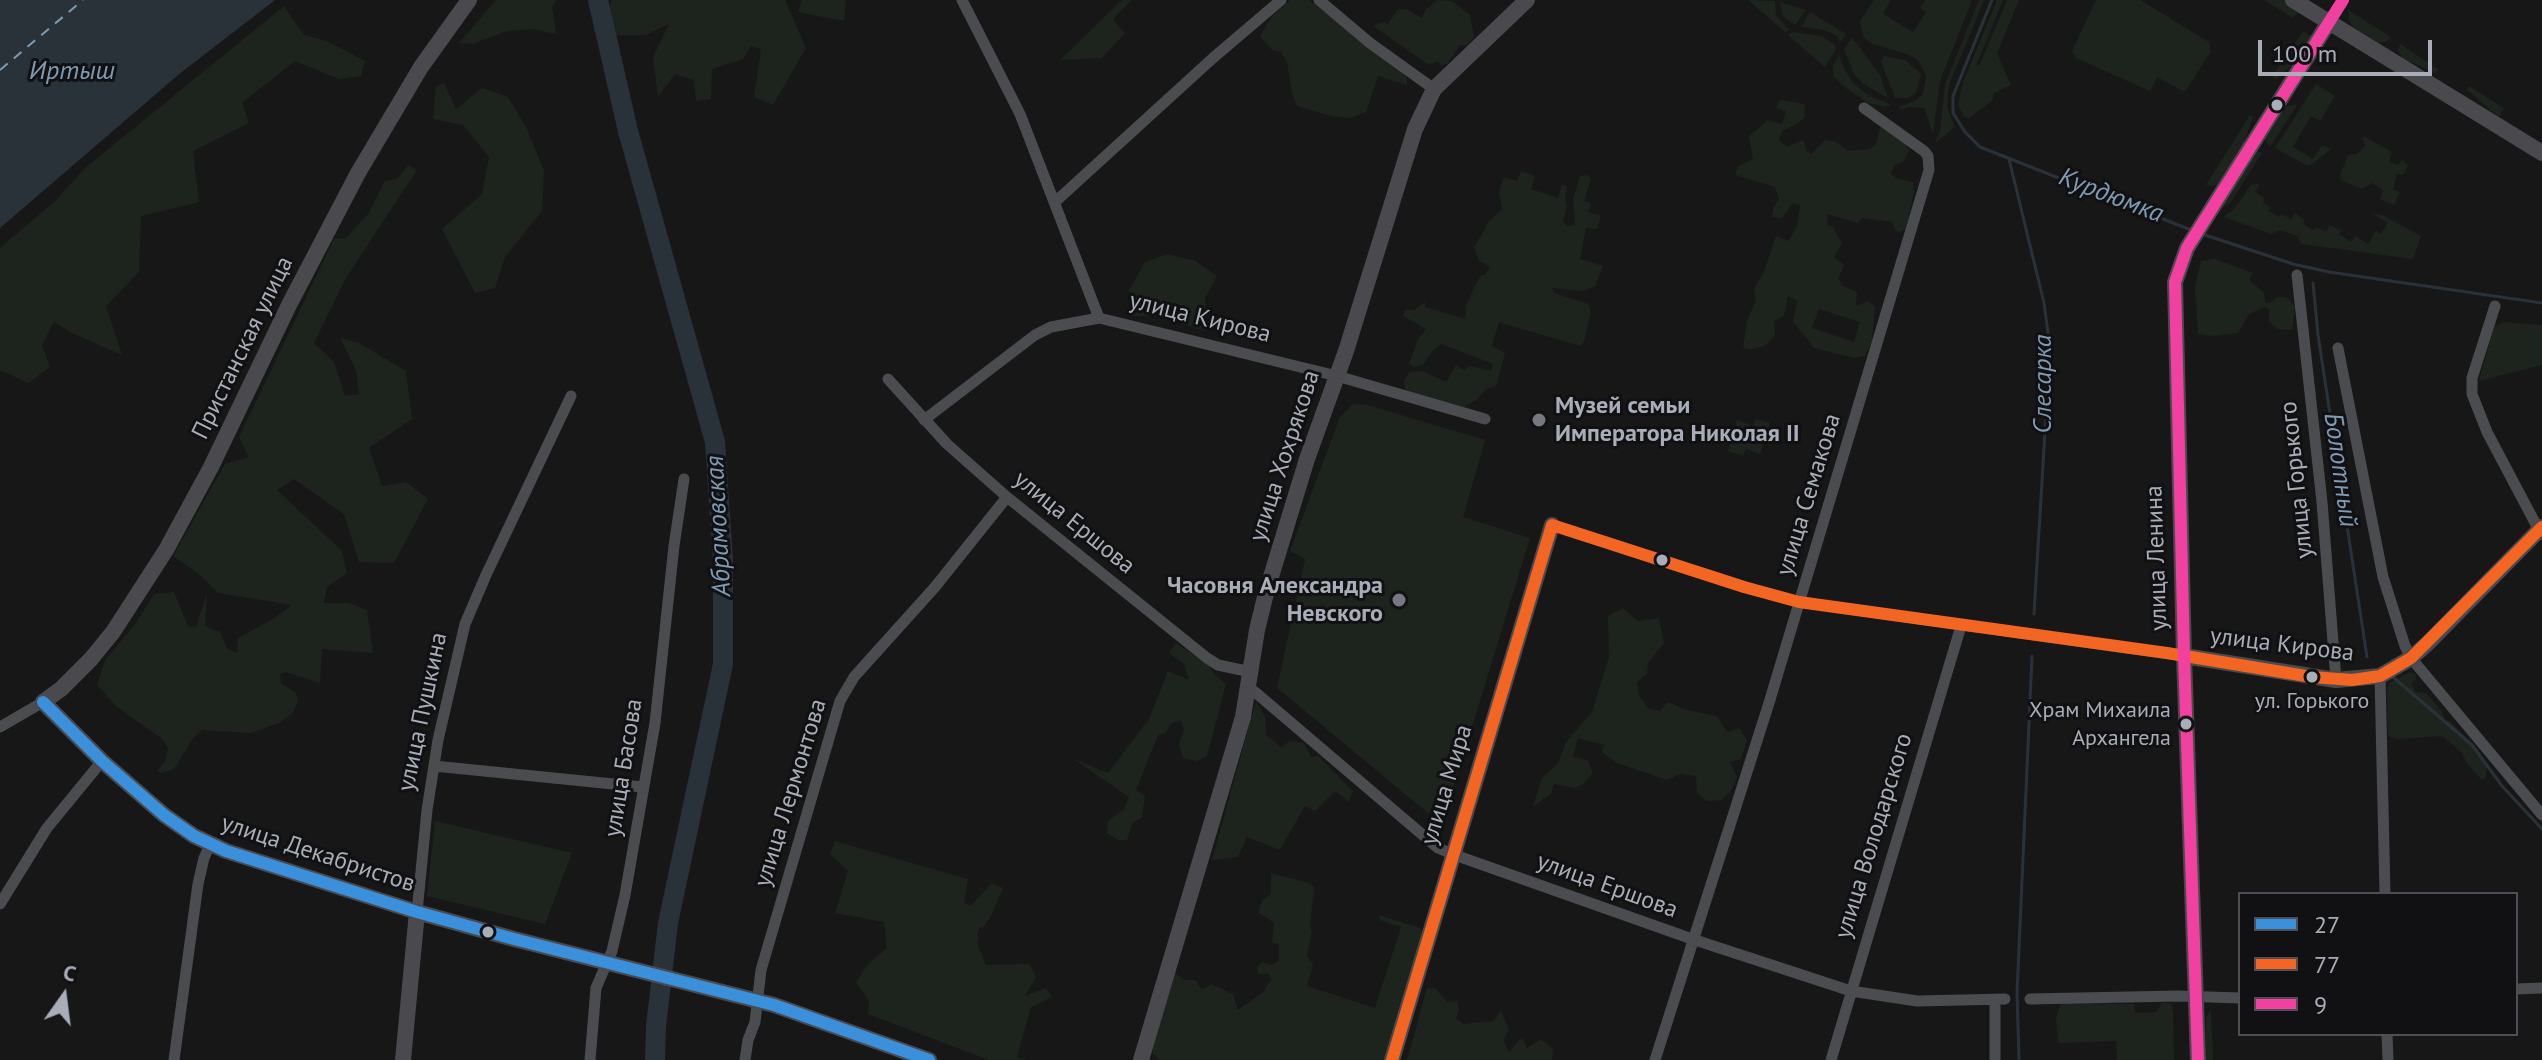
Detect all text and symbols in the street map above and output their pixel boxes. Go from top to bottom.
scale bar [2262,24,2436,74]
text: 100 m [2272,38,2337,69]
water label: Иртыш [29,56,115,88]
unlabelled marker [2269,97,2285,113]
water label: Курдюмка [2054,162,2168,230]
street label: Пристанская улица [186,252,300,444]
street label: улица Кирова [1126,286,1274,350]
water label: Слесарка [2028,334,2060,434]
street label: улица Хохрякова [1244,367,1326,545]
place label: Музей семьи Императора Николая II [1555,392,1800,448]
street label: улица Горького [2274,400,2320,560]
marker: Музей семьи Императора Николая II [1530,411,1548,429]
street label: улица Семакова [1771,411,1847,579]
water label: Болотный [2317,411,2363,529]
water label: Абрамовская [700,455,738,597]
street label: улица Ершова [1008,465,1140,581]
street label: улица Ленина [2140,485,2174,631]
unlabelled marker [1654,552,1670,568]
place label: Часовня Александра Невского [1167,572,1383,628]
marker: Часовня Александра Невского [1390,591,1408,609]
street label: улица Кирова [2208,622,2356,668]
street label: улица Пушкина [392,630,454,794]
marker: ул. Горького [2304,669,2320,685]
place label: ул. Горького [2255,689,2369,715]
street label: улица Лермонтова [749,696,833,890]
street label: улица Басова [599,697,649,839]
place label: Храм Михаила Архангела [2029,698,2171,750]
marker: Храм Михаила Архангела [2178,716,2194,732]
street label: улица Мира [1415,721,1479,849]
street label: улица Володарского [1829,730,1919,942]
street label: улица Декабристов [218,809,418,899]
street label: улица Ершова [1533,847,1681,925]
legend [2238,892,2518,1036]
text: 27 [2314,909,2340,940]
unlabelled marker [480,924,496,940]
text: 77 [2314,949,2340,980]
north arrow [24,956,104,1036]
text: С [60,958,79,988]
text: 9 [2314,989,2327,1020]

